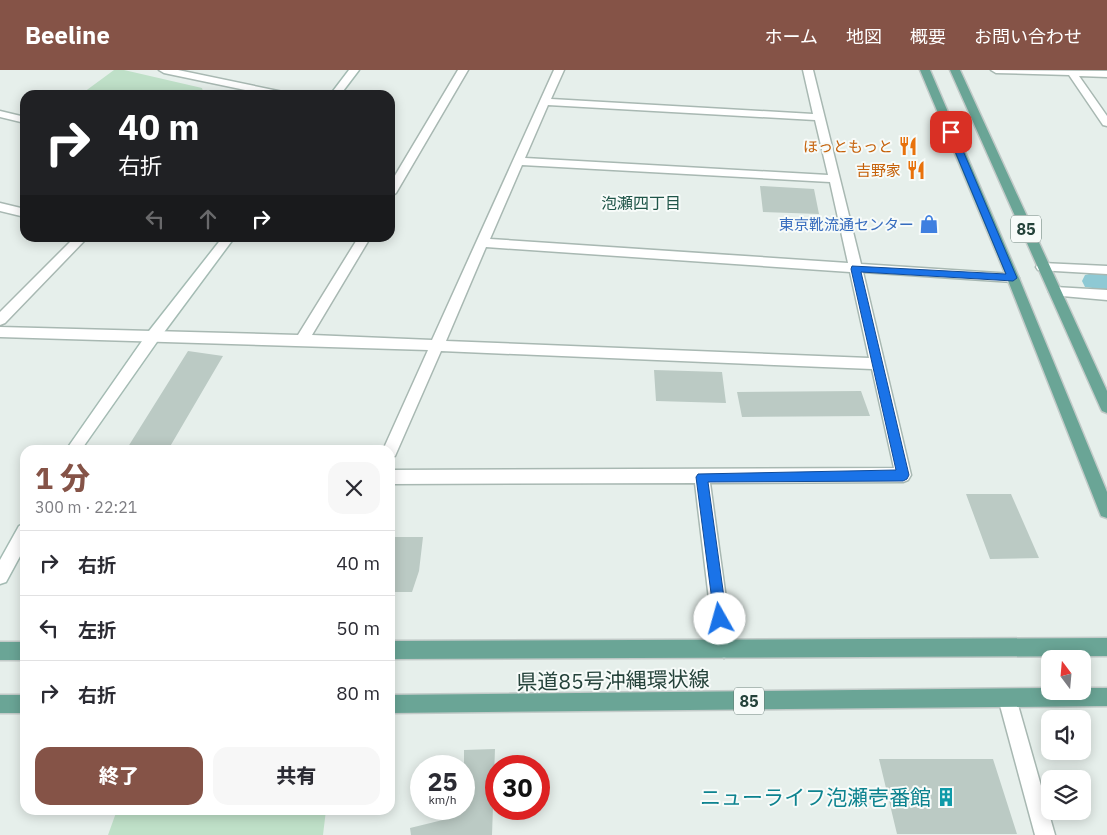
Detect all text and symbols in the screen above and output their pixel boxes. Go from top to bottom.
text: Beeline [25,19,110,51]
text: ホーム [765,25,818,48]
text: 地図 [846,25,882,48]
text: 概要 [910,25,946,48]
text: お問い合わせ [974,25,1082,48]
text: 40 m [118,104,200,150]
icon: right [35,110,100,175]
pin [930,111,972,153]
icon: arrive [937,118,965,146]
restaurant icon: ほっともっと [897,135,919,157]
place label: ほっともっと [803,137,893,156]
text: 右折 [118,151,162,180]
restaurant icon: 吉野家 [905,159,927,181]
place label: 吉野家 [856,161,901,180]
district label: 泡瀬四丁目 [601,193,681,213]
icon: left [141,205,169,233]
icon: ahead [194,205,222,233]
icon: right [247,205,275,233]
shop icon: 東京靴流通センター [918,213,940,235]
place label: 東京靴流通センター [779,215,914,234]
road number: 85 [1011,216,1041,242]
text: 1 分 [35,458,90,497]
button: close [328,462,380,514]
text: 300 m · 22:21 [35,497,137,517]
icon: right [35,549,63,577]
text: 40 m [336,551,380,575]
text: 右折 [78,553,116,577]
position arrow [693,592,745,644]
icon: left [35,614,63,642]
text: 50 m [336,616,380,640]
text: 左折 [78,618,116,642]
north arrow [1041,650,1091,700]
map controls [1041,650,1091,820]
street label: 県道85号沖縄環状線 [516,664,710,696]
icon: right [35,679,63,707]
text: 80 m [336,681,380,705]
text: 右折 [78,683,116,707]
road number: 85 [734,688,764,714]
button: sound [1041,710,1091,760]
button: 終了 [35,747,203,805]
button: 共有 [213,747,380,805]
speed limit sign: 30 [485,755,550,820]
text: 25 [427,765,458,798]
button: layers [1041,770,1091,820]
place label: ニューライフ泡瀬壱番館 [700,783,931,811]
building icon: ニューライフ泡瀬壱番館 [935,786,957,808]
text: km/h [428,792,457,807]

